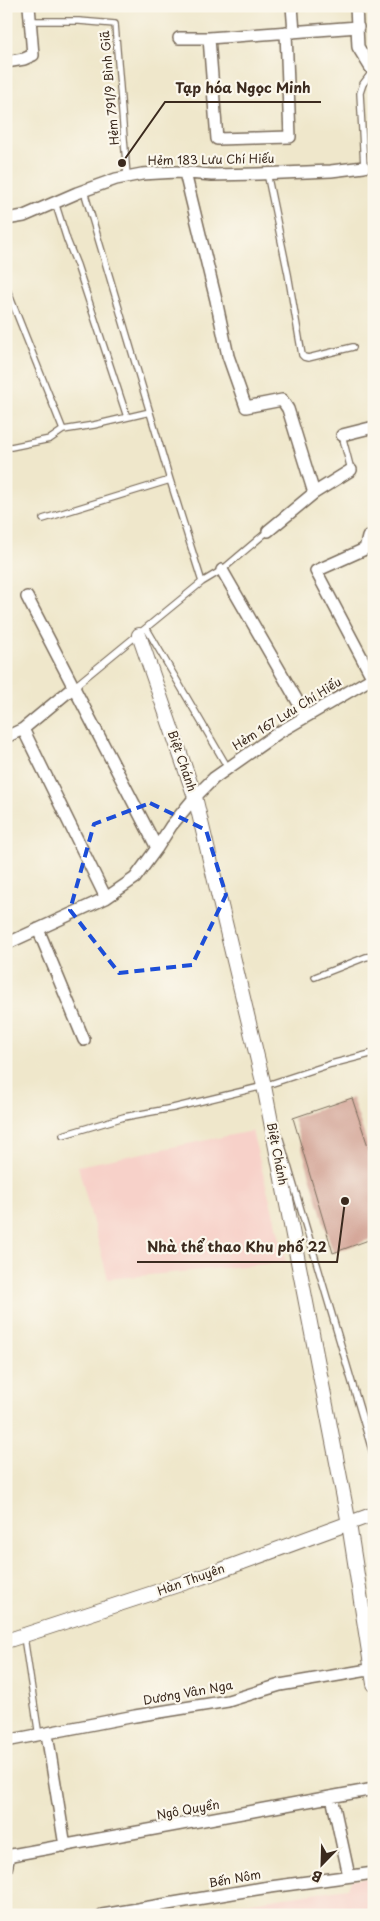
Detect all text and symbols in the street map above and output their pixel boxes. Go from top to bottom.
street label: Hẻm 791/9 Bình Giã [95,29,123,146]
callout: Tạp hóa Ngọc Minh [165,73,321,102]
text: Tạp hóa Ngọc Minh [175,77,311,98]
street label: Hẻm 183 Lưu Chí Hiếu [147,149,275,169]
street label: Hẻm 167 Lưu Chí Hiếu [228,672,344,754]
street label: Biệt Chánh [164,728,202,794]
street label: Biệt Chánh [263,1121,293,1187]
callout: Nhà thể thao Khu phố 22 [137,1233,337,1262]
text: Nhà thể thao Khu phố 22 [147,1236,327,1257]
street label: Hàn Thuyên [154,1559,227,1600]
street label: Dương Vân Nga [142,1675,235,1709]
street label: Ngô Quyền [155,1795,221,1823]
north arrow [298,1838,348,1888]
street label: Bến Nôm [207,1865,262,1891]
text: B [308,1865,325,1888]

